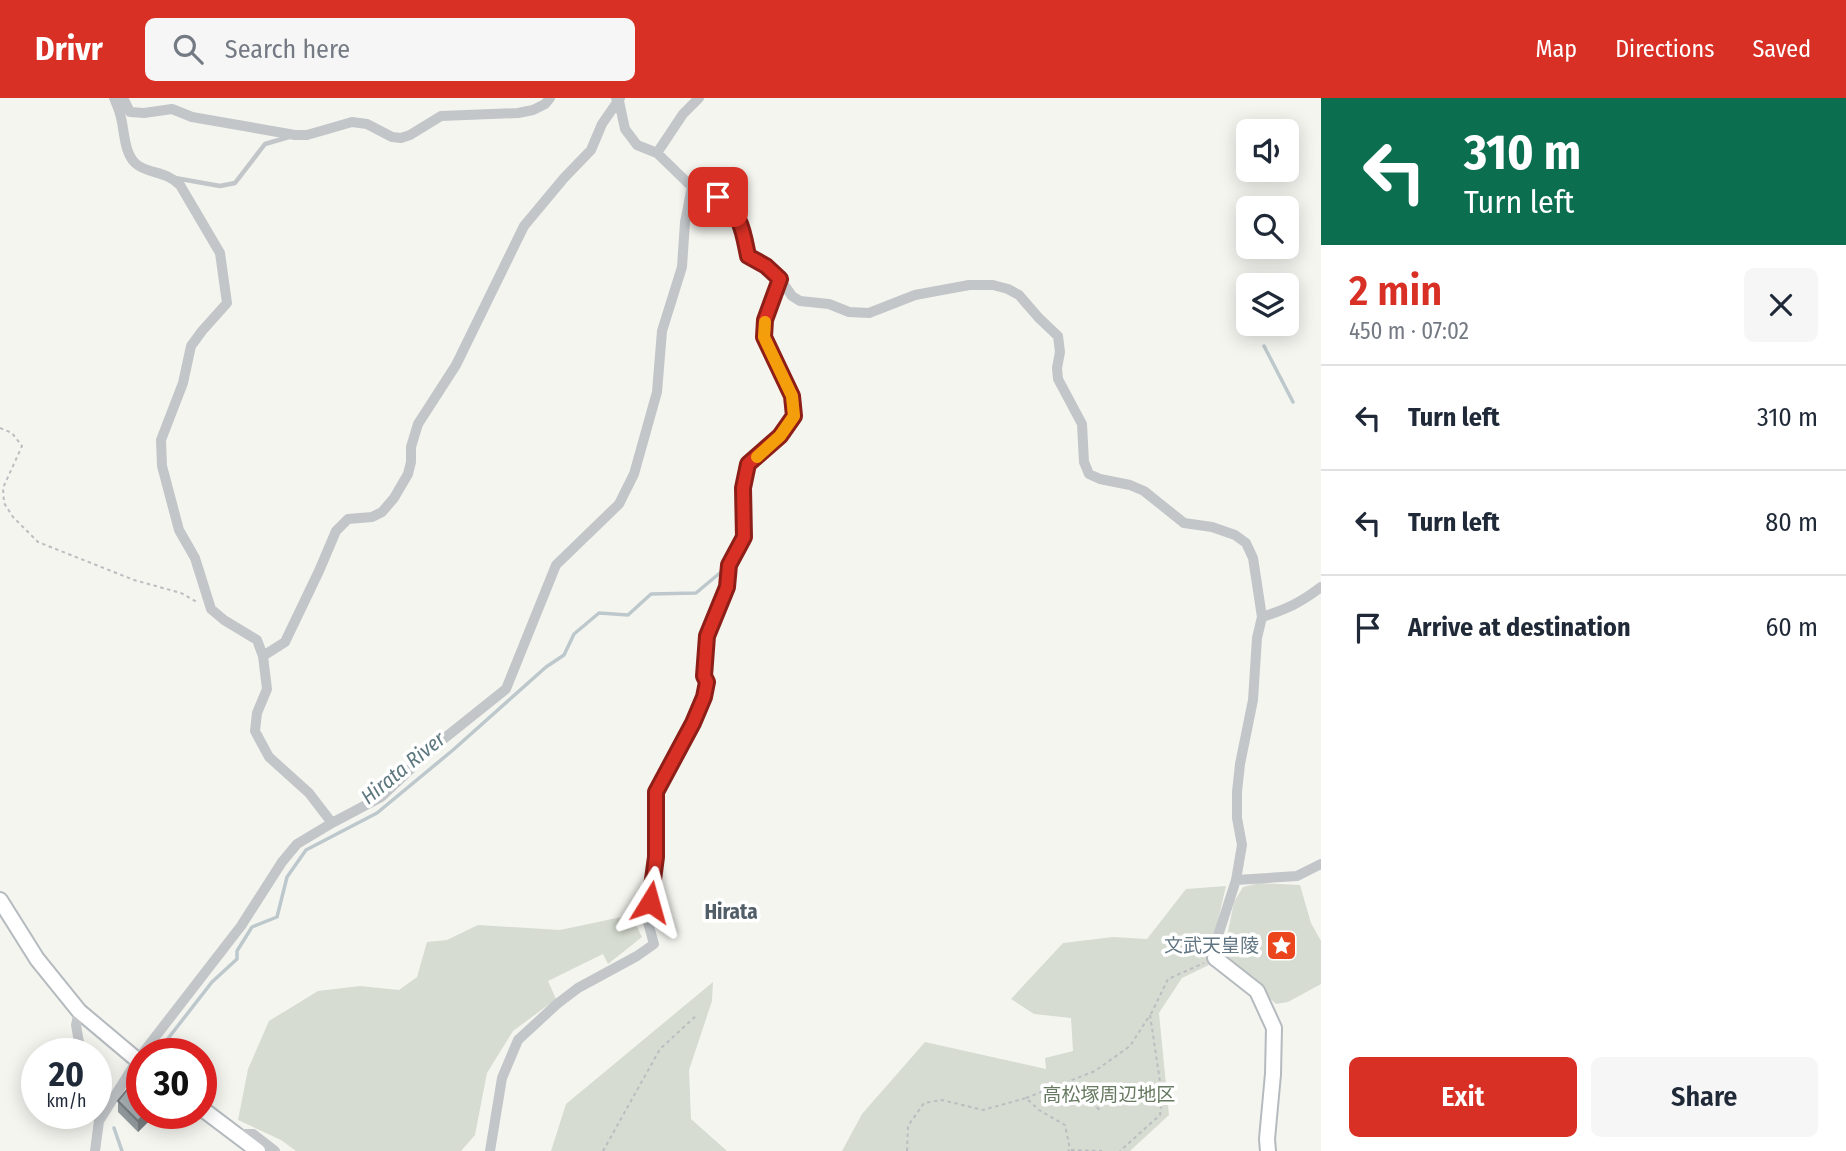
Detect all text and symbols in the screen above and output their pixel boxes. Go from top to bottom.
search box [145,18,635,81]
text: Drivr [35,29,103,69]
icon: search [169,30,207,68]
text: Search here [225,34,350,65]
text: Map [1536,35,1577,63]
text: Directions [1615,35,1714,63]
text: Saved [1752,35,1811,63]
map controls [1236,119,1299,336]
button: sound [1236,119,1299,182]
text: 310 m [1464,123,1581,182]
icon: left [1349,126,1440,217]
pin [688,167,748,227]
icon: arrive [699,178,737,216]
text: Turn left [1464,183,1574,221]
button: search [1236,196,1299,259]
text: 2 min [1349,266,1442,316]
button: close [1744,268,1818,342]
button: layers [1236,273,1299,336]
text: 450 m · 07:02 [1349,317,1469,345]
icon: left [1349,399,1387,437]
text: Turn left [1408,402,1500,433]
text: 310 m [1757,402,1818,433]
icon: left [1349,504,1387,542]
text: Turn left [1408,507,1500,538]
text: 80 m [1765,507,1818,538]
icon: arrive [1349,609,1387,647]
text: Arrive at destination [1408,612,1631,643]
text: 60 m [1765,612,1818,643]
water label: Hirata River [356,726,451,810]
position arrow [613,865,687,939]
district label: Hirata [704,899,758,925]
place icon: 文武天皇陵 [1265,928,1299,962]
place label: 文武天皇陵 [1164,934,1259,957]
speed limit sign: 30 [126,1038,217,1129]
text: 20 [49,1053,84,1095]
button: Exit [1349,1057,1577,1137]
button: Share [1591,1057,1818,1137]
park label: 高松塚周辺地区 [1042,1083,1176,1106]
text: km/h [46,1090,87,1112]

